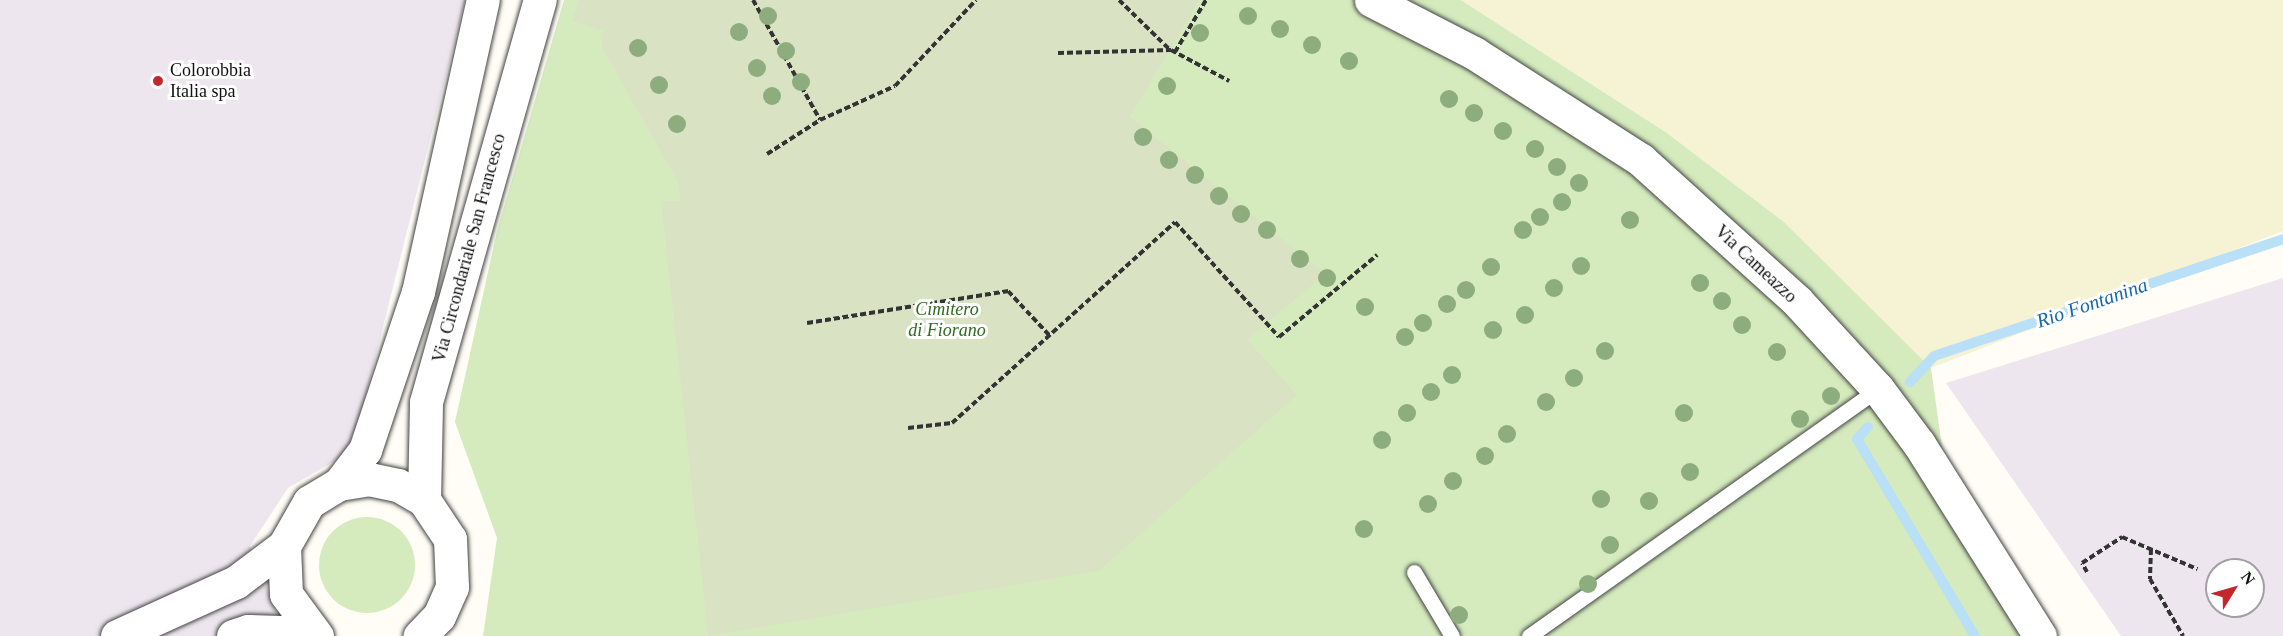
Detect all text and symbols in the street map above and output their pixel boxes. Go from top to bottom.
place label: Colorobbia Italia spa [170,60,251,103]
marker: Colorobbia Italia spa [151,74,165,88]
street label: Via Circondariale San Francesco [428,131,510,365]
street label: Via Cameazzo [1710,221,1802,307]
water label: Rio Fontanina [2033,273,2151,333]
park label: Cimitero di Fiorano [908,299,986,342]
north arrow [2205,558,2265,618]
text: N [2238,568,2258,588]

